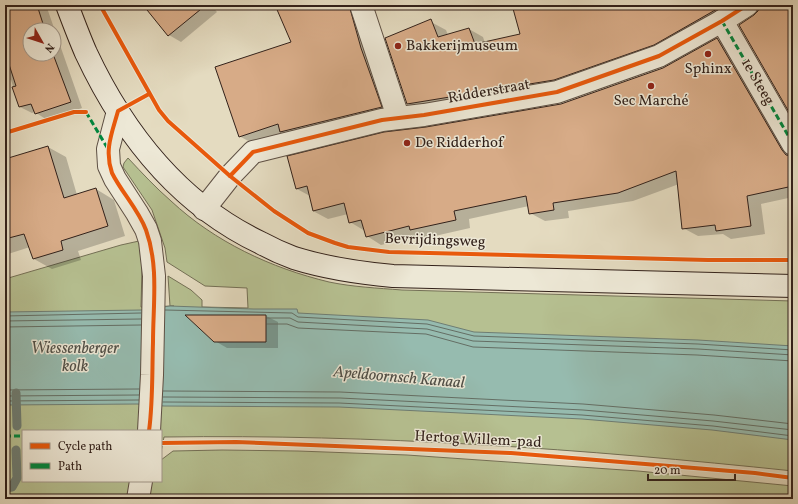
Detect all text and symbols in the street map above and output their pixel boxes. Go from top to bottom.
north arrow [22,22,62,62]
place label: Bakkerijmuseum [406,36,518,57]
text: N [40,40,57,55]
marker: Bakkerijmuseum [393,41,403,51]
marker: Sphinx [703,49,713,59]
street label: 1e Steeg [735,55,779,110]
place label: Sphinx [685,59,732,80]
street label: Ridderstraat [446,74,532,110]
marker: Sec Marché [646,81,656,91]
place label: Sec Marché [613,91,689,112]
place label: De Ridderhof [415,133,505,154]
marker: De Ridderhof [402,138,412,148]
street label: Bevrijdingsweg [384,229,486,253]
water label: Wiessenberger kolk [31,338,120,378]
water label: Apeldoornsch Kanaal [331,361,466,395]
street label: Hertog Willem-pad [414,426,542,454]
legend [22,430,162,482]
text: Cycle path [58,439,113,455]
scale bar [648,456,735,482]
text: Path [58,459,82,475]
text: 20 m [654,463,681,479]

